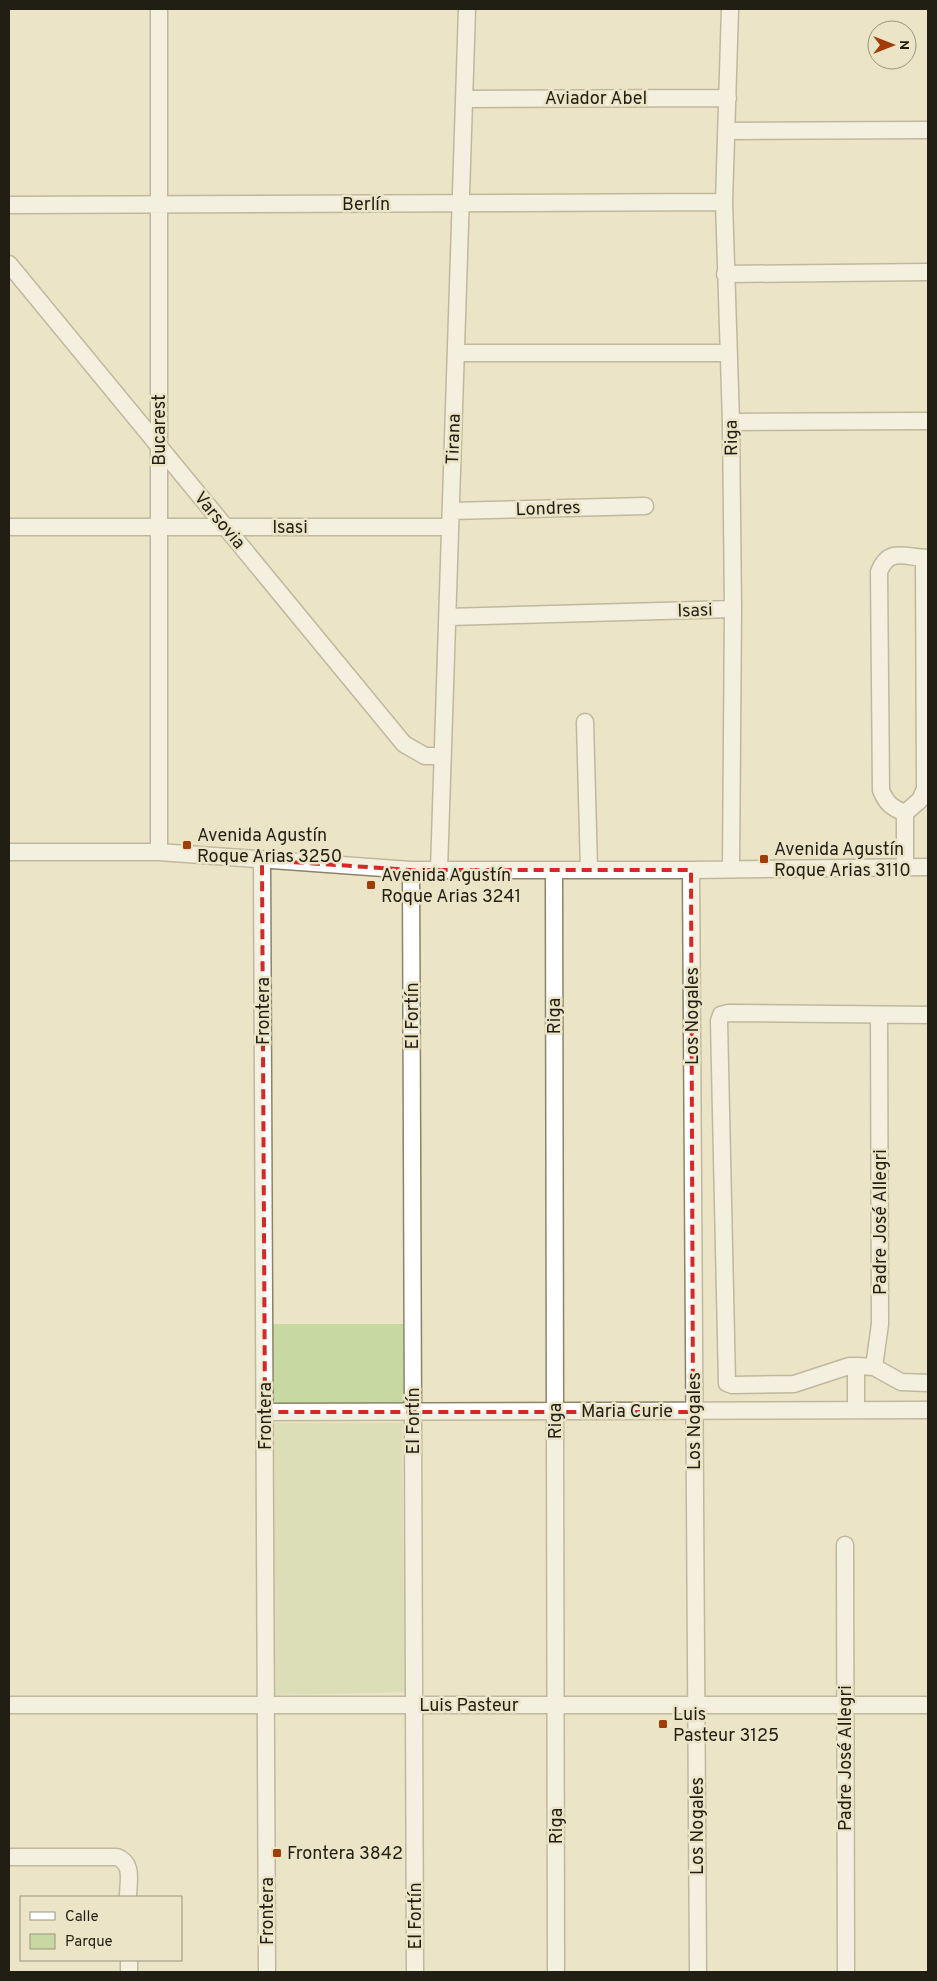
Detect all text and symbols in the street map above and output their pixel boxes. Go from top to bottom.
north arrow [867,20,917,70]
text: N [895,40,912,50]
street label: Aviador Abel [545,88,647,111]
street label: Berlín [342,194,390,217]
street label: Bucarest [149,394,172,466]
street label: Tirana [442,413,467,465]
street label: Riga [721,420,744,456]
street label: Varsovia [188,487,250,555]
street label: Londres [515,497,581,522]
street label: Isasi [272,517,308,540]
street label: Isasi [677,599,713,624]
place label: Avenida Agustín Roque Arias 3250 [197,825,342,869]
marker: Avenida Agustín Roque Arias 3250 [181,839,193,851]
place label: Avenida Agustín Roque Arias 3110 [774,839,911,883]
marker: Avenida Agustín Roque Arias 3110 [758,853,770,865]
place label: Avenida Agustín Roque Arias 3241 [381,865,521,909]
marker: Avenida Agustín Roque Arias 3241 [365,879,377,891]
street label: Los Nogales [682,967,705,1065]
street label: Frontera [253,977,276,1045]
street label: El Fortín [402,982,425,1050]
street label: Riga [544,998,567,1034]
street label: Padre José Allegri [870,1149,893,1295]
street label: Los Nogales [684,1372,707,1470]
street label: Frontera [255,1382,278,1450]
street label: El Fortín [403,1387,426,1455]
street label: Maria Curie [581,1401,673,1424]
street label: Riga [545,1403,568,1439]
street label: Padre José Allegri [835,1685,858,1831]
street label: Luis Pasteur [419,1695,519,1718]
place label: Luis Pasteur 3125 [673,1704,779,1748]
marker: Luis Pasteur 3125 [657,1718,669,1730]
street label: Los Nogales [687,1777,710,1875]
street label: Riga [546,1808,569,1844]
place label: Frontera 3842 [287,1843,403,1866]
marker: Frontera 3842 [271,1847,283,1859]
street label: Frontera [257,1877,280,1945]
street label: El Fortín [405,1882,428,1950]
legend [20,1896,182,1961]
text: Calle [65,1908,99,1927]
text: Parque [65,1933,113,1952]

